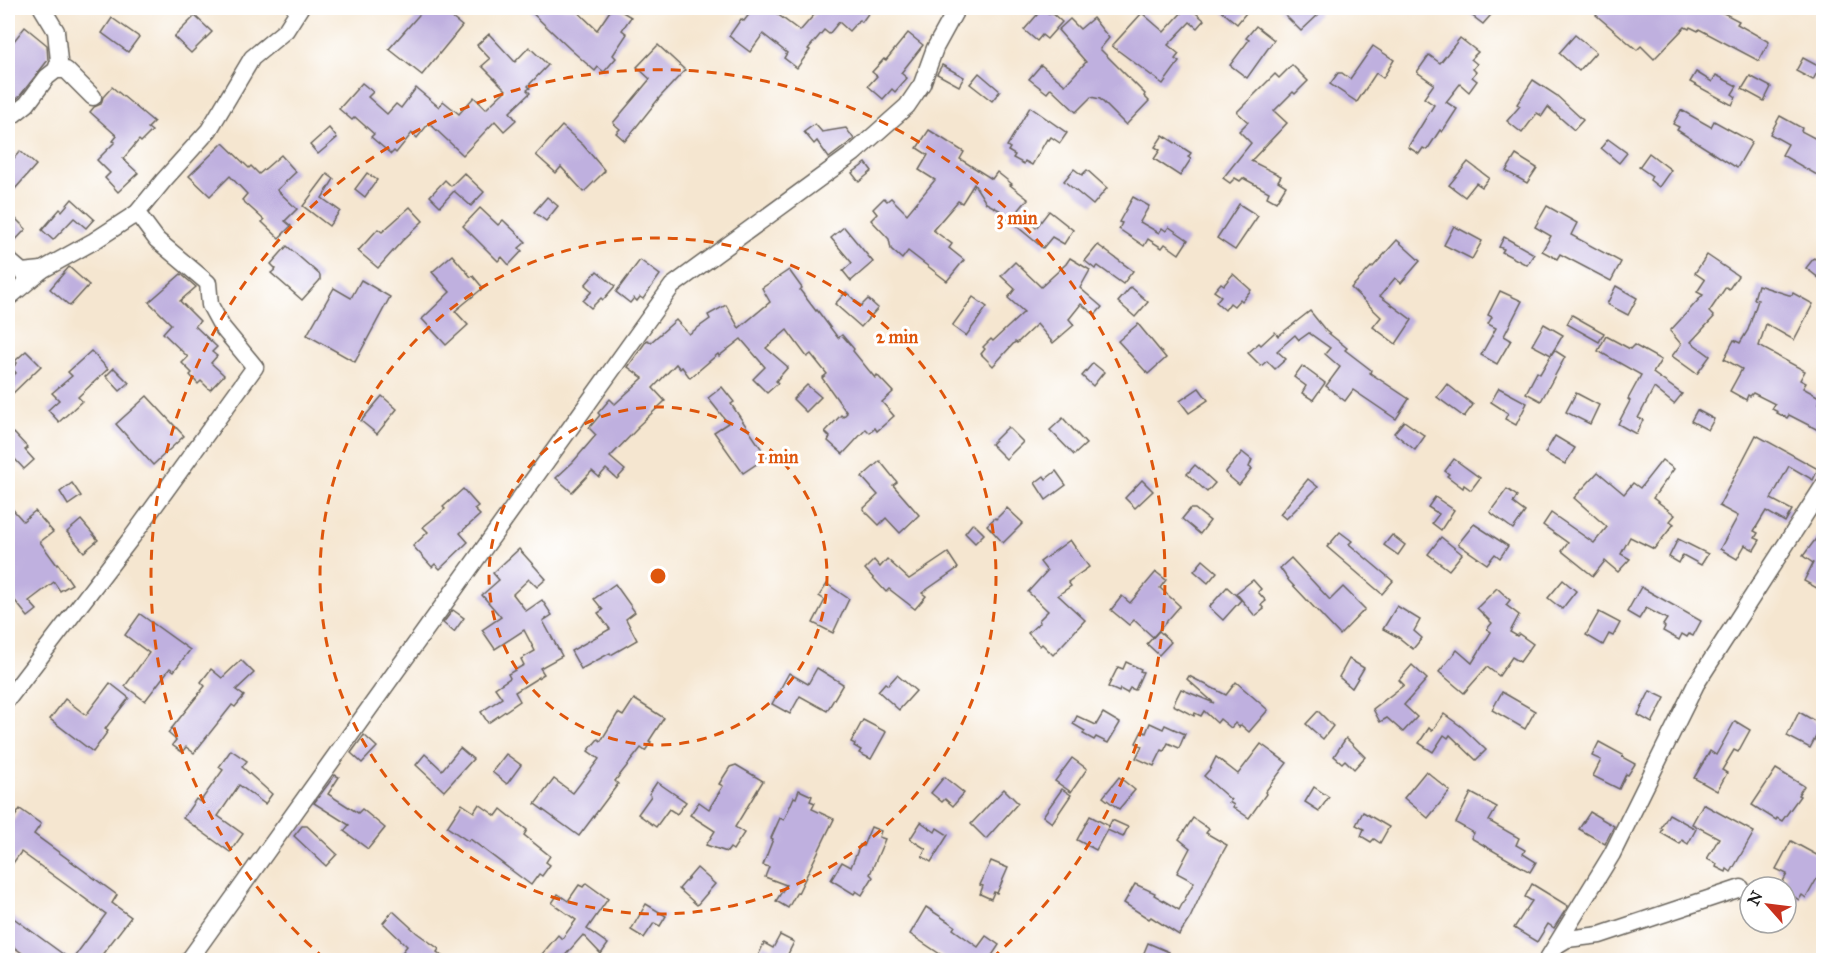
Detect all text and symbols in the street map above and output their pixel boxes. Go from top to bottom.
text: 3 min [997,207,1038,230]
text: 2 min [876,326,919,348]
text: 1 min [758,446,799,468]
centre of rings [648,566,668,586]
north arrow [1738,875,1798,935]
text: N [1744,887,1767,909]

